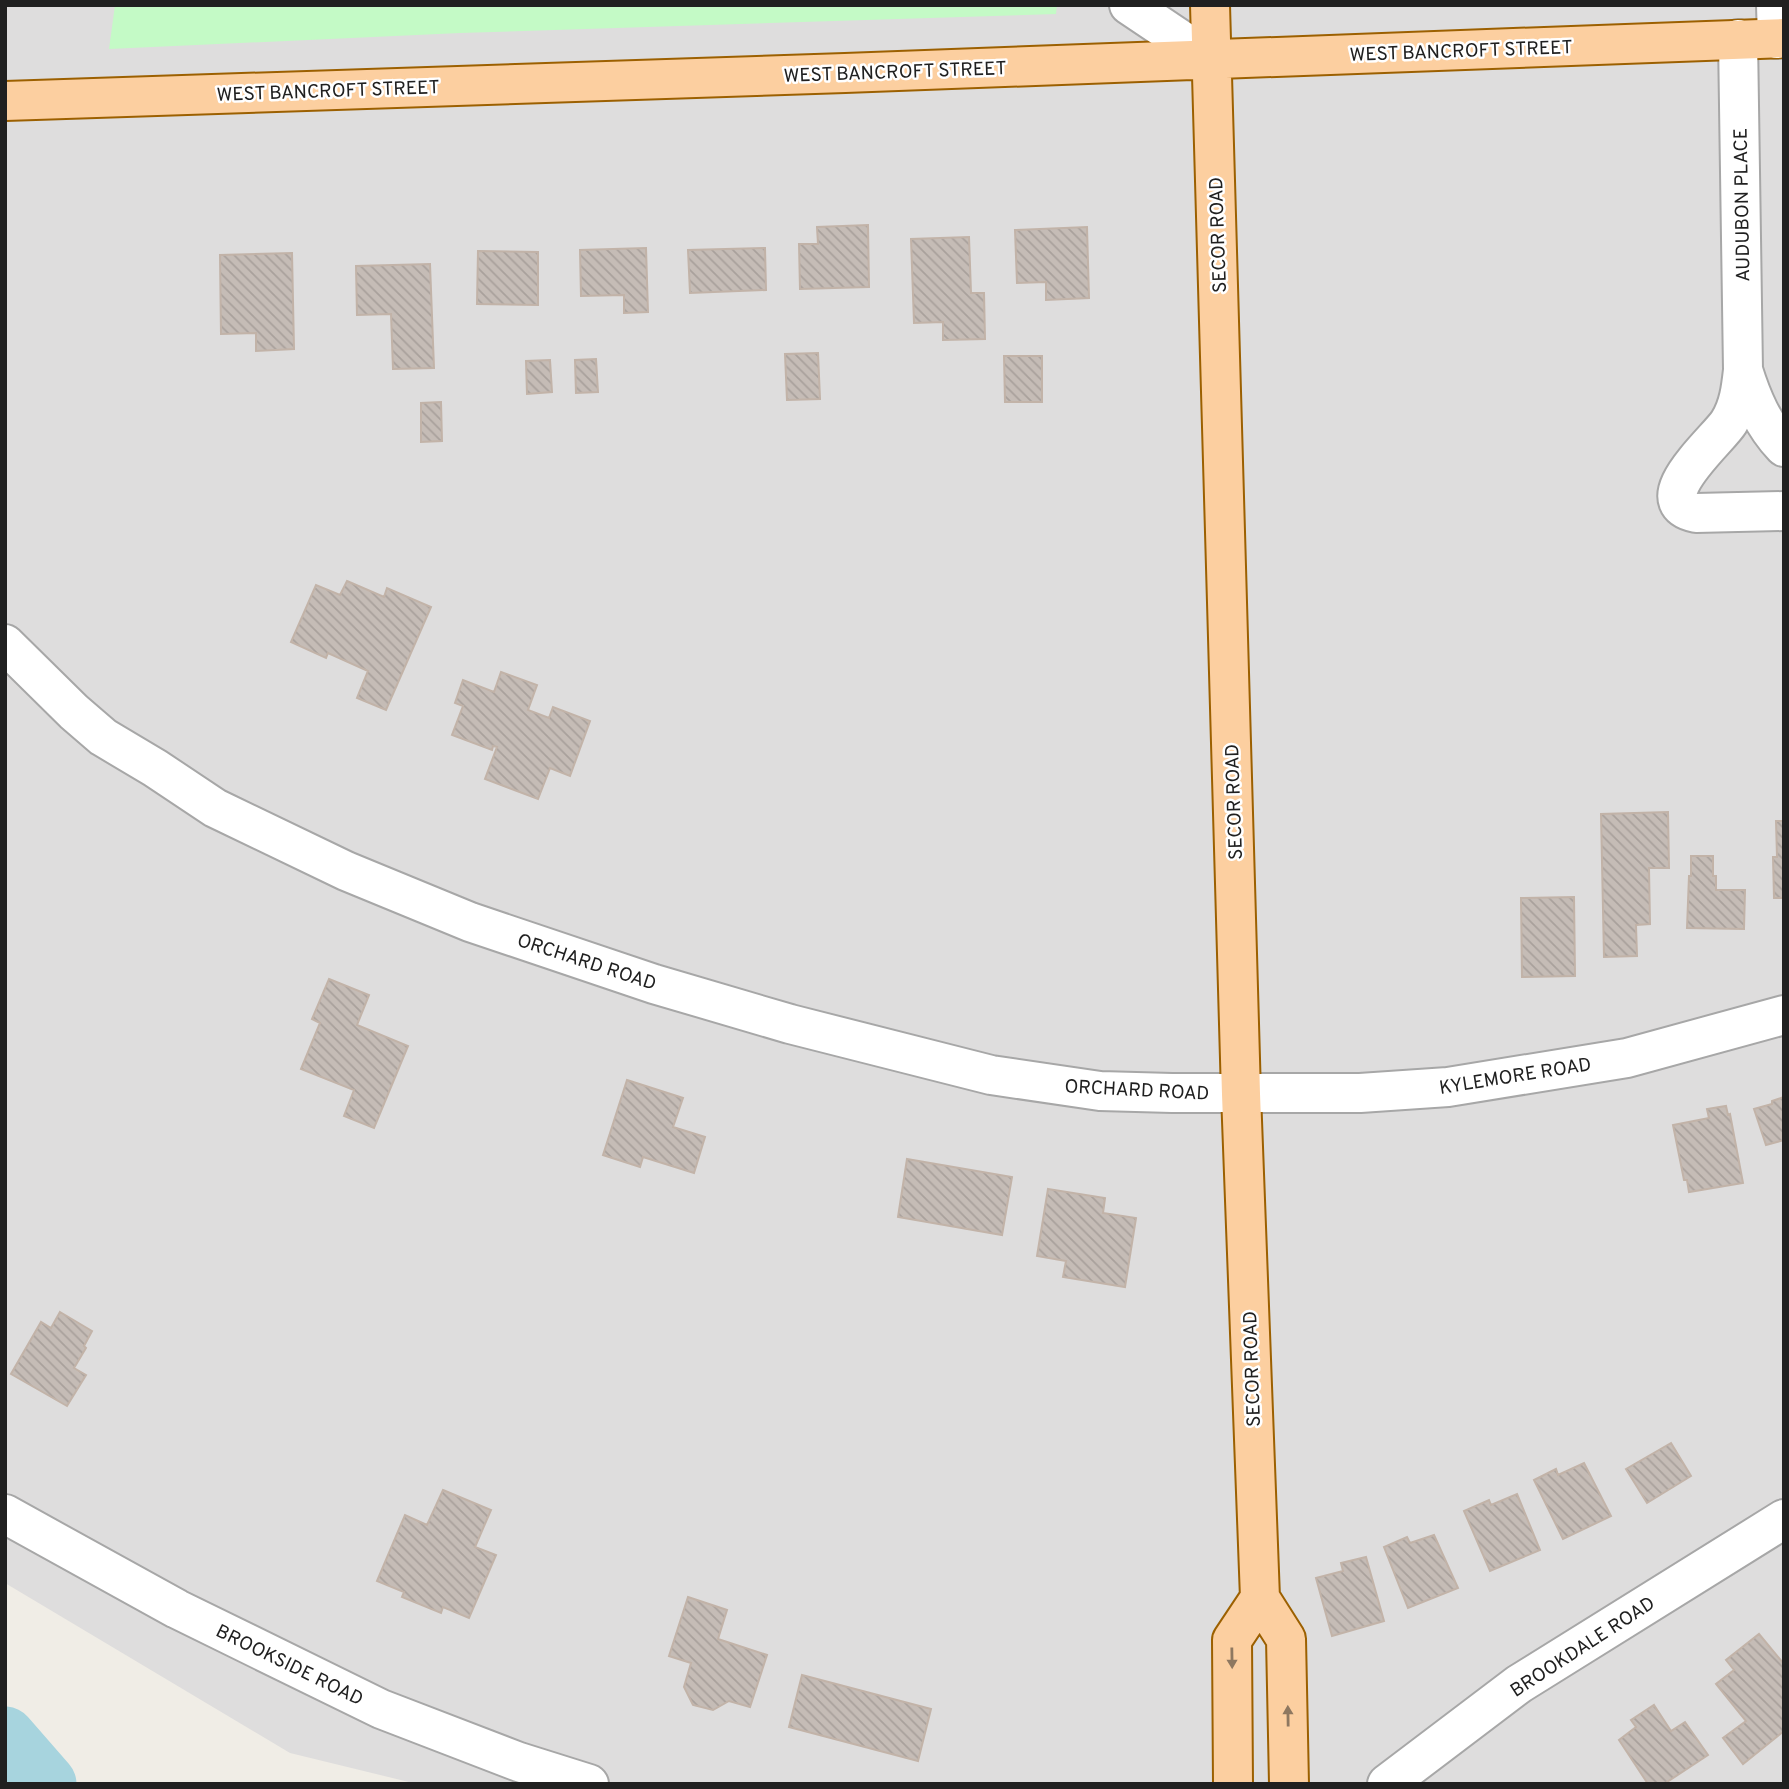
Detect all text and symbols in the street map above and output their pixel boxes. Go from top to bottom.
street label: WEST BANCROFT STREET [1349,36,1573,68]
street label: WEST BANCROFT STREET [783,57,1007,89]
street label: WEST BANCROFT STREET [216,76,440,108]
street label: AUDUBON PLACE [1730,128,1756,282]
street label: SECOR ROAD [1205,176,1233,293]
street label: SECOR ROAD [1221,743,1249,860]
street label: ORCHARD ROAD [514,929,659,997]
street label: KYLEMORE ROAD [1437,1053,1593,1101]
street label: ORCHARD ROAD [1064,1075,1210,1107]
street label: SECOR ROAD [1239,1310,1267,1427]
street label: BROOKDALE ROAD [1506,1592,1660,1703]
street label: BROOKSIDE ROAD [211,1620,367,1712]
one-way arrow [1226,1647,1238,1669]
one-way arrow [1282,1704,1294,1726]

